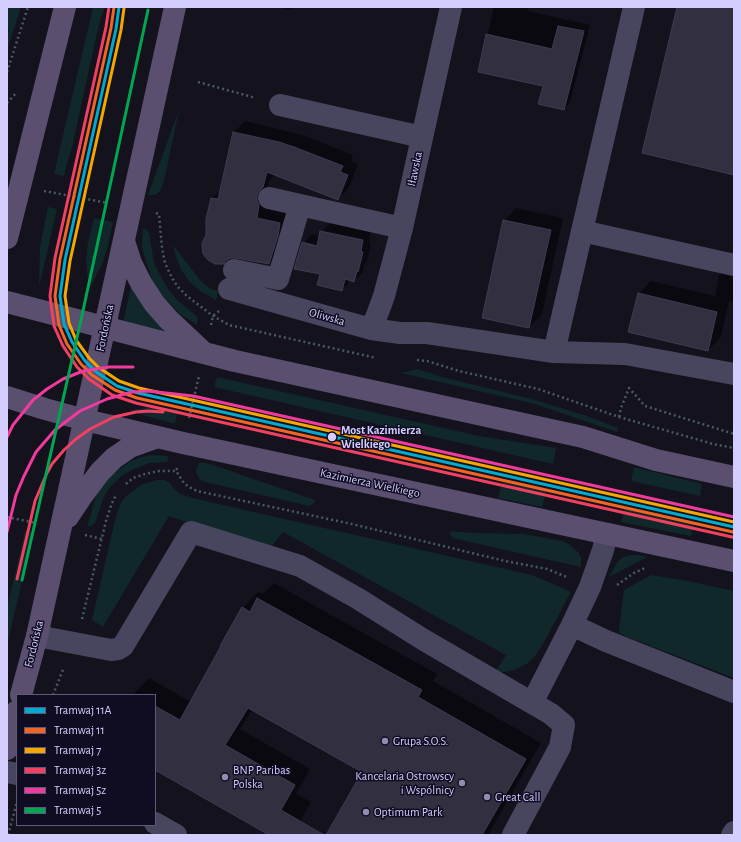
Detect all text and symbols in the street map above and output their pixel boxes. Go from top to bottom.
street label: Iławska [404,150,426,188]
street label: Fordońska [93,303,117,353]
street label: Oliwska [307,305,347,329]
place label: Most Kazimierza Wielkiego [341,423,421,451]
marker: Most Kazimierza Wielkiego [326,431,338,443]
street label: Kazimierza Wielkiego [319,465,421,501]
street label: Fordońska [21,619,47,669]
legend [16,694,156,826]
text: Tramwaj 11A [54,704,111,716]
text: Tramwaj 11 [54,724,105,736]
place label: Grupa S.O.S. [393,734,448,748]
marker: Grupa S.O.S. [380,736,390,746]
text: Tramwaj 7 [54,744,101,756]
place label: BNP Paribas Polska [233,763,290,791]
text: Tramwaj 3z [54,764,106,776]
place label: Kancelaria Ostrowscy i Wspólnicy [355,769,454,797]
marker: BNP Paribas Polska [220,772,230,782]
marker: Kancelaria Ostrowscy i Wspólnicy [457,778,467,788]
text: Tramwaj 5z [54,784,106,796]
place label: Great Call [495,790,540,804]
marker: Great Call [482,792,492,802]
text: Tramwaj 5 [54,804,101,816]
place label: Optimum Park [374,805,442,819]
marker: Optimum Park [361,807,371,817]

